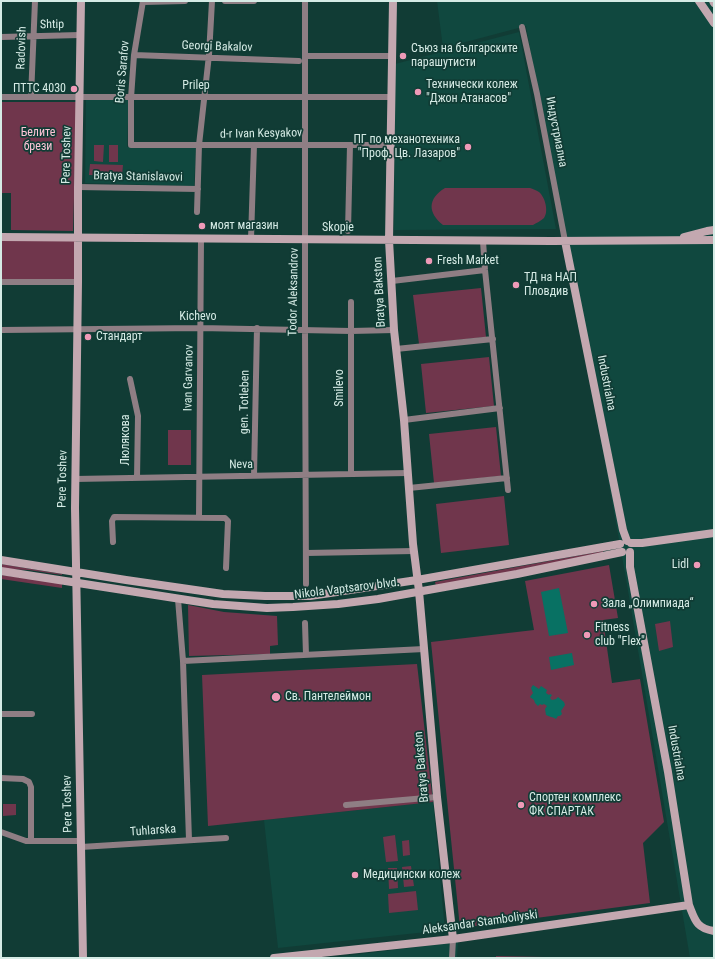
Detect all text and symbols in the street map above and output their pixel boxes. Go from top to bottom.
street label: Shtip [40,18,64,32]
street label: Radovish [14,26,30,70]
street label: Georgi Bakalov [181,39,253,55]
street label: Boris Sarafov [113,40,133,104]
place label: Съюз на българските парашутисти [411,42,518,70]
marker: Съюз на българските парашутисти [398,51,408,61]
place label: Технически колеж "Джон Атанасов" [426,78,518,106]
street label: Prilep [182,79,210,93]
place label: ПТТС 4030 [13,82,66,96]
marker: ПТТС 4030 [69,84,79,94]
marker: Технически колеж "Джон Атанасов" [413,87,423,97]
street label: Индустриална [542,96,570,168]
park label: Белите брези [21,126,55,154]
street label: Pere Toshev [59,126,75,184]
street label: d-r Ivan Kesyakov [220,126,302,142]
place label: ПГ по механотехника "Проф. Цв. Лазаров" [353,133,460,161]
marker: ПГ по механотехника "Проф. Цв. Лазаров" [463,142,473,152]
street label: Bratya Stanislavovi [93,169,183,185]
place label: моят магазин [210,219,279,233]
marker: моят магазин [197,221,207,231]
street label: Skopie [322,221,354,235]
street label: Todor Aleksandrov [286,248,302,336]
place label: Fresh Market [437,254,499,268]
street label: Bratya Bakston [371,256,389,328]
marker: Fresh Market [424,256,434,266]
place label: ТД на НАП Пловдив [524,271,577,299]
marker: ТД на НАП Пловдив [511,280,521,290]
street label: Kichevo [179,310,217,324]
place label: Стандарт [96,330,142,344]
marker: Стандарт [83,332,93,342]
street label: Ivan Garvanov [181,345,197,411]
street label: Industrialna [594,354,618,412]
street label: Smilevo [333,369,347,407]
street label: gen. Totleben [237,370,253,434]
street label: Люлякова [119,414,133,466]
street label: Pere Toshev [55,450,71,508]
street label: Neva [229,458,253,472]
place label: Lidl [672,558,689,572]
marker: Lidl [692,560,702,570]
street label: Nikola Vaptsarov blvd. [294,575,400,603]
place label: Зала „Олимпиада“ [602,597,693,611]
marker: Зала „Олимпиада“ [589,599,599,609]
place label: Fitness club "Flex" [595,621,645,649]
marker: Fitness club "Flex" [582,630,592,640]
place label: Св. Пантелеймон [285,690,371,704]
marker: Св. Пантелеймон [270,691,282,703]
street label: Industrialna [664,724,688,782]
street label: Bratya Bakston [412,731,432,803]
street label: Pere Toshev [60,775,76,833]
place label: Спортен комплекс ФК СПАРТАК [529,791,621,819]
marker: Спортен комплекс ФК СПАРТАК [516,800,526,810]
street label: Tuhlarska [130,822,176,840]
place label: Медицински колеж [363,868,460,882]
marker: Медицински колеж [350,870,360,880]
street label: Aleksandar Stamboliyski [421,908,539,938]

